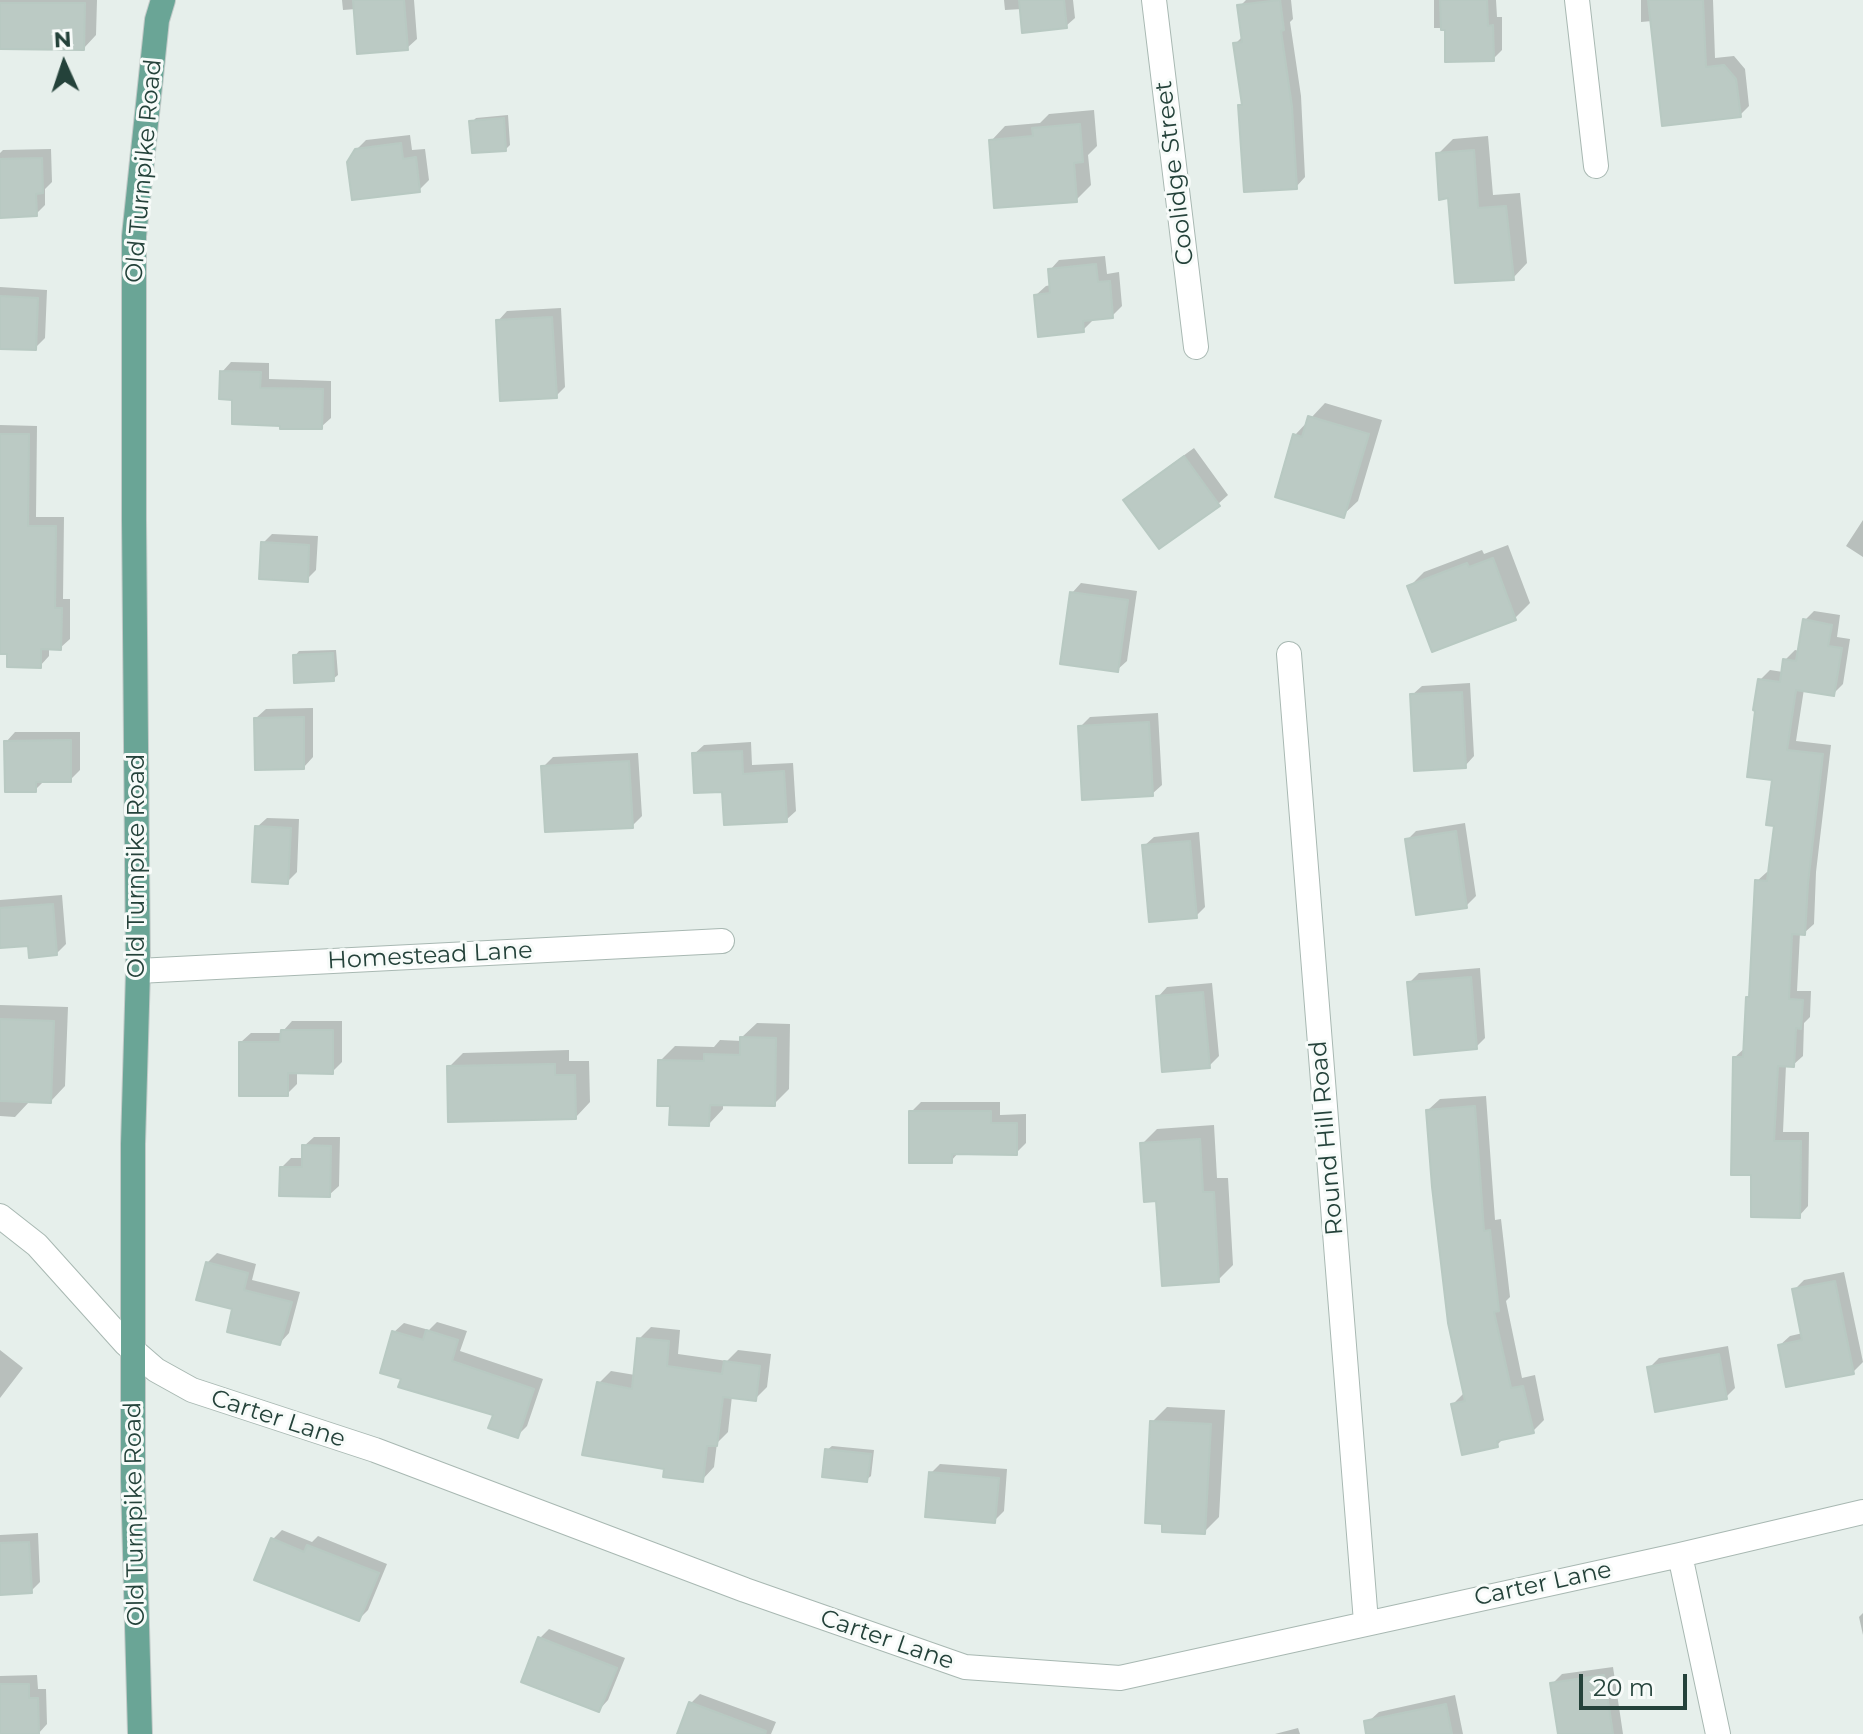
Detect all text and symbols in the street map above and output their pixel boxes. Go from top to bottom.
north arrow [24,24,104,104]
text: N [53,26,72,53]
street label: Old Turnpike Road [120,58,168,284]
street label: Coolidge Street [1149,79,1201,267]
street label: Old Turnpike Road [123,754,151,978]
street label: Homestead Lane [327,936,533,976]
street label: Round Hill Road [1304,1040,1350,1236]
street label: Carter Lane [207,1384,349,1454]
street label: Old Turnpike Road [119,1402,151,1626]
street label: Carter Lane [1472,1555,1614,1613]
street label: Carter Lane [816,1604,958,1676]
scale bar [1583,1658,1691,1708]
text: 20 m [1593,1673,1654,1702]

